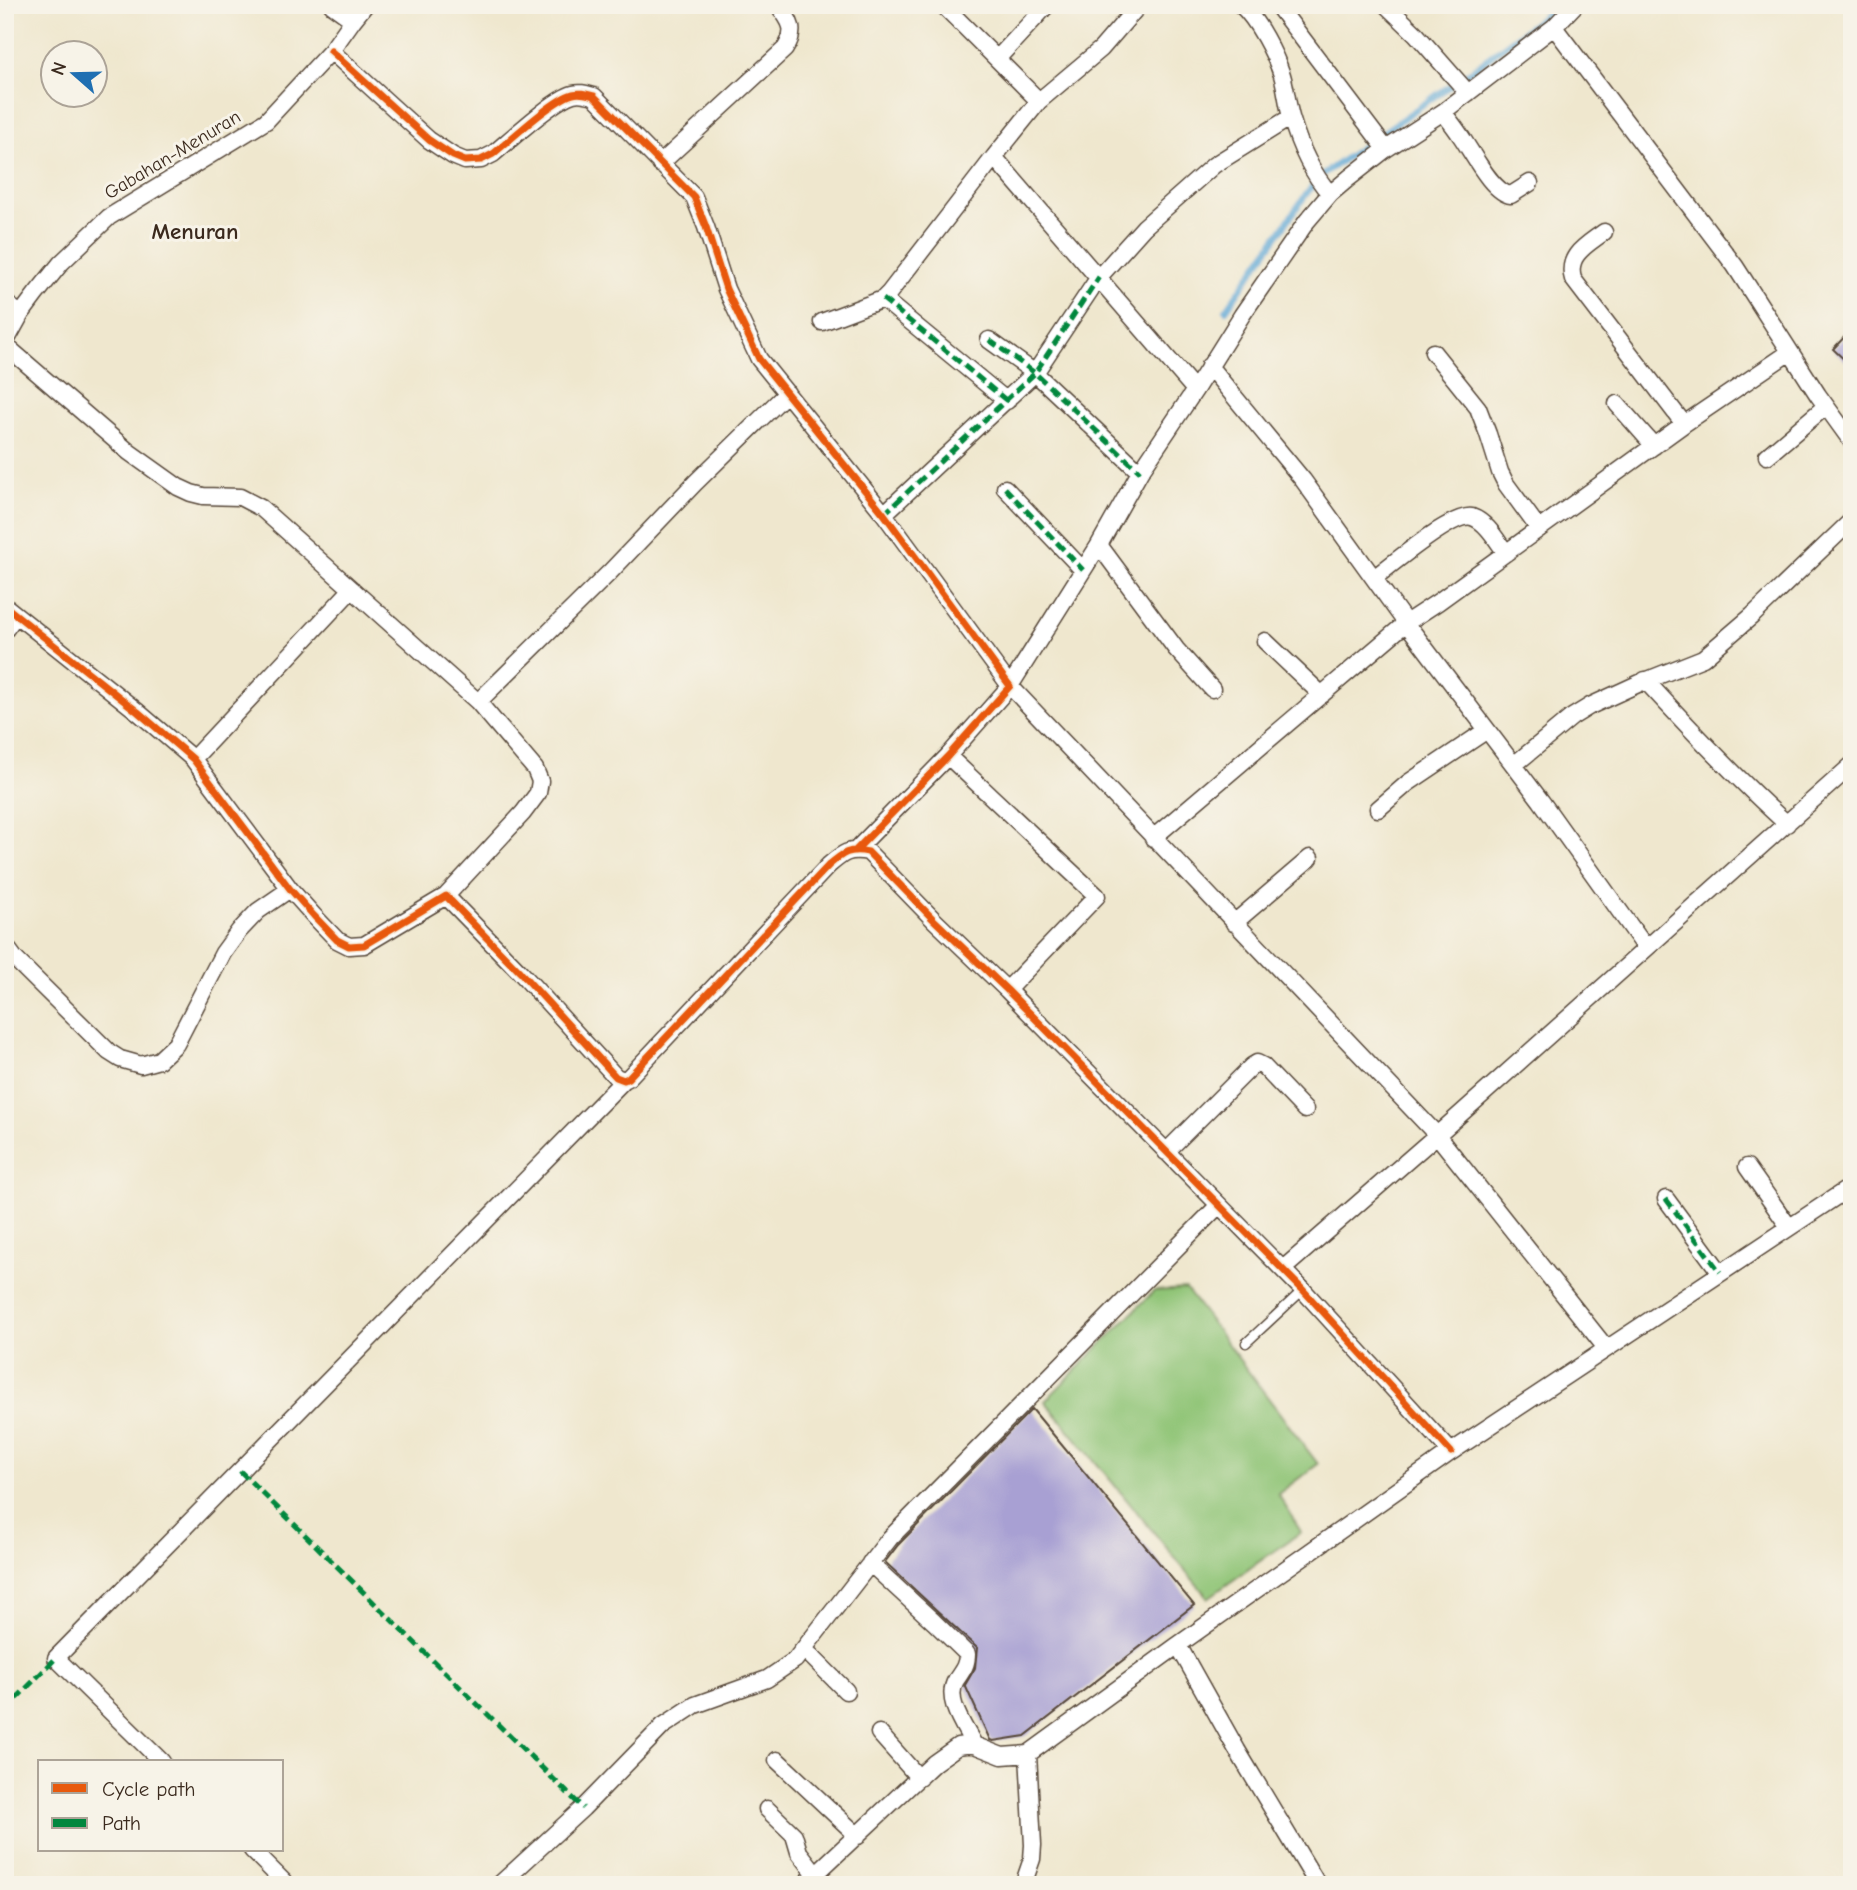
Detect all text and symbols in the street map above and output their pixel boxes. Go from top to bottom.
north arrow [38,38,108,108]
text: N [47,59,71,78]
street label: Gabahan-Menuran [101,106,244,204]
district label: Menuran [152,218,239,245]
legend [38,1760,284,1852]
text: Cycle path [102,1777,195,1801]
text: Path [102,1811,141,1835]

